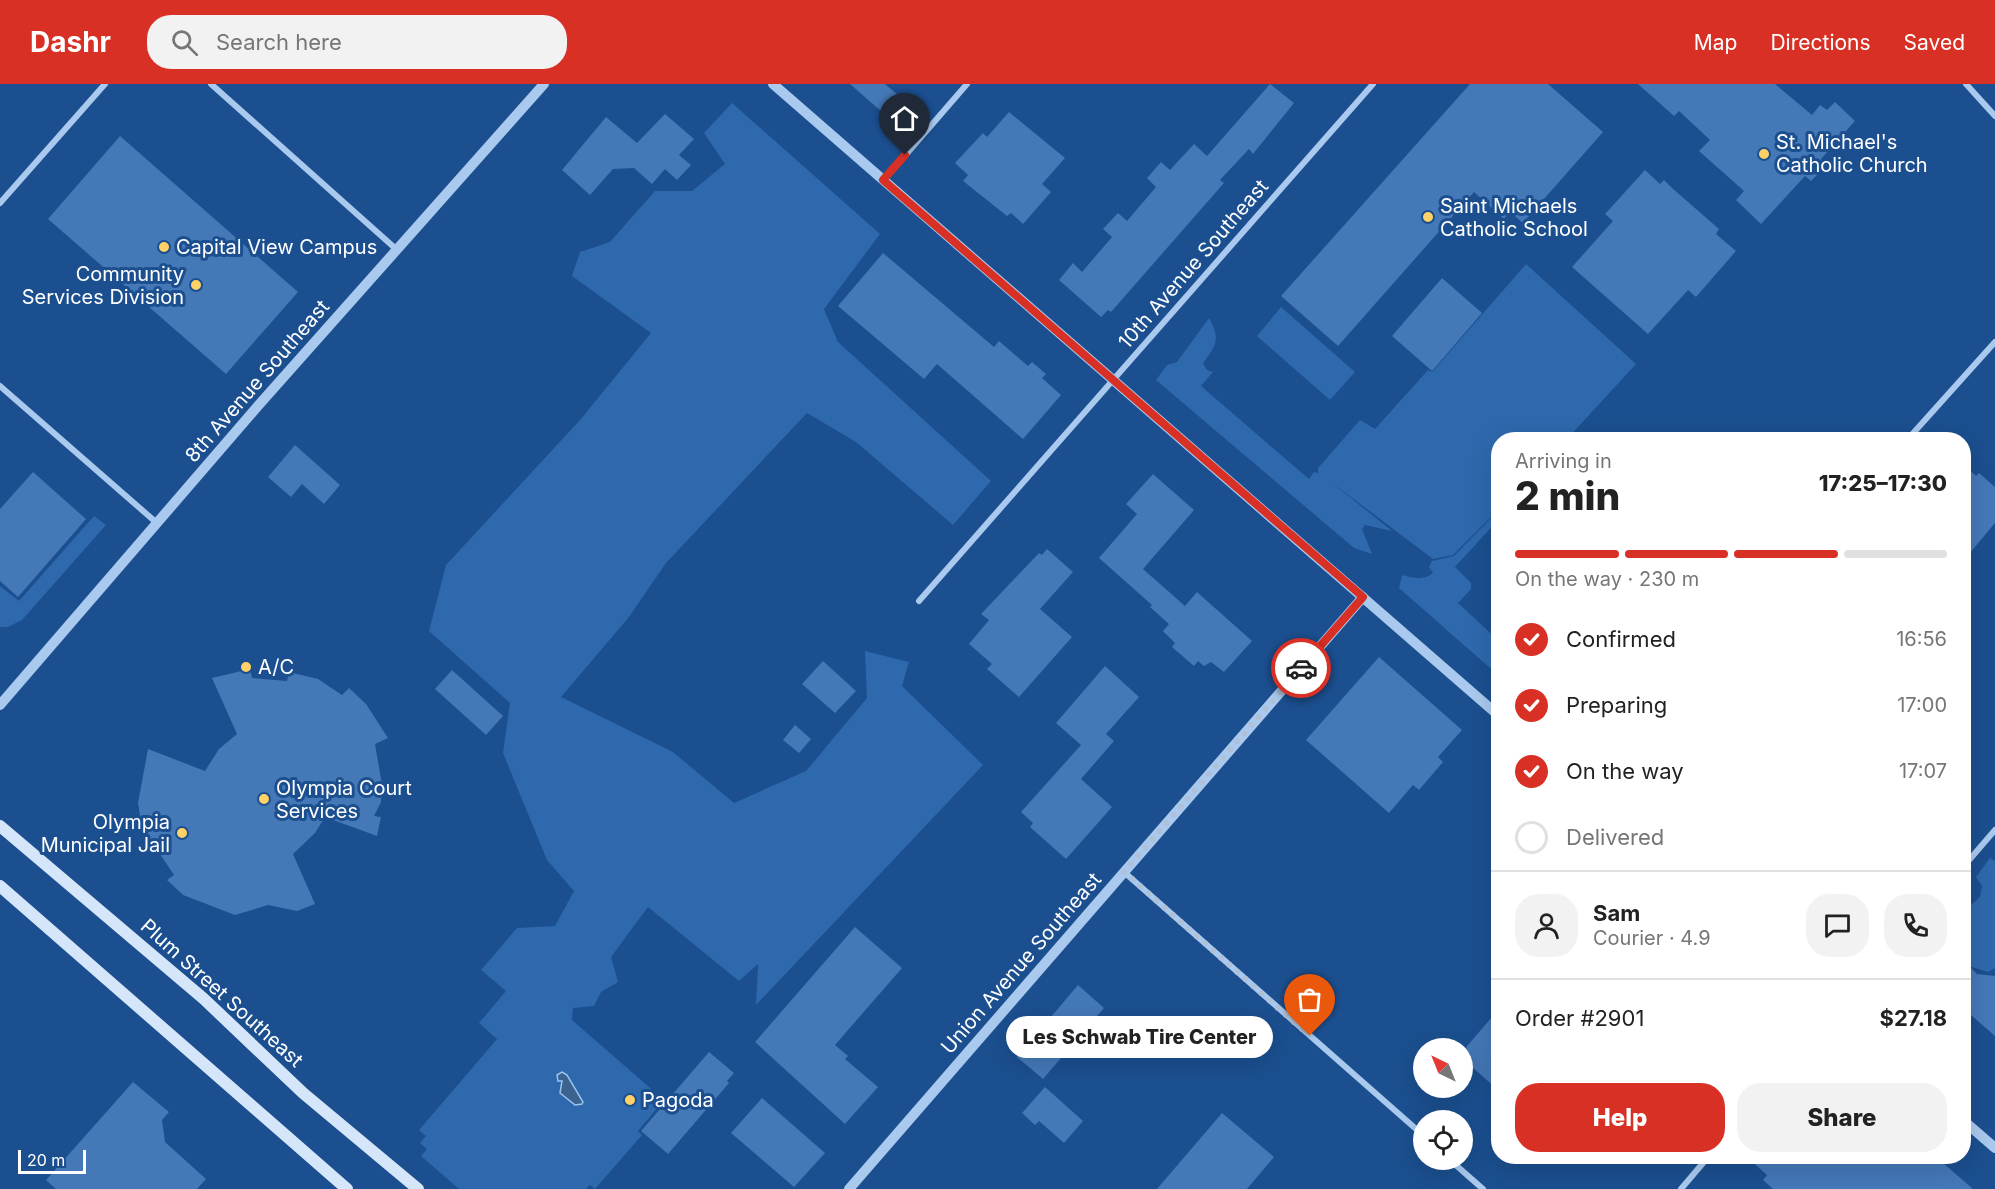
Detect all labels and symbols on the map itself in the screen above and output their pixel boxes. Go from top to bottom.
pin [879,93,930,155]
place label: St. Michael's Catholic Church [1776,130,1928,177]
marker: St. Michael's Catholic Church [1757,147,1771,161]
street label: 10th Avenue Southeast [1113,174,1273,353]
place label: Saint Michaels Catholic School [1440,194,1588,241]
marker: Saint Michaels Catholic School [1421,210,1435,224]
place label: Capital View Campus [176,235,377,259]
marker: Capital View Campus [157,240,171,254]
place label: Community Services Division [22,262,184,309]
marker: Community Services Division [189,278,203,292]
street label: 8th Avenue Southeast [180,295,334,467]
courier [1271,638,1331,698]
place label: A/C [258,655,294,679]
marker: A/C [239,660,253,674]
place label: Olympia Court Services [276,776,412,823]
marker: Olympia Court Services [257,792,271,806]
place label: Olympia Municipal Jail [41,810,170,857]
marker: Olympia Municipal Jail [175,826,189,840]
street label: Union Avenue Southeast [936,867,1106,1058]
street label: Plum Street Southeast [136,914,308,1072]
pin [1284,974,1335,1036]
callout: Les Schwab Tire Center [1007,1015,1274,1057]
north arrow [1413,1038,1473,1098]
place label: Pagoda [642,1088,714,1112]
marker: Pagoda [623,1093,637,1107]
scale bar [18,1147,86,1174]

